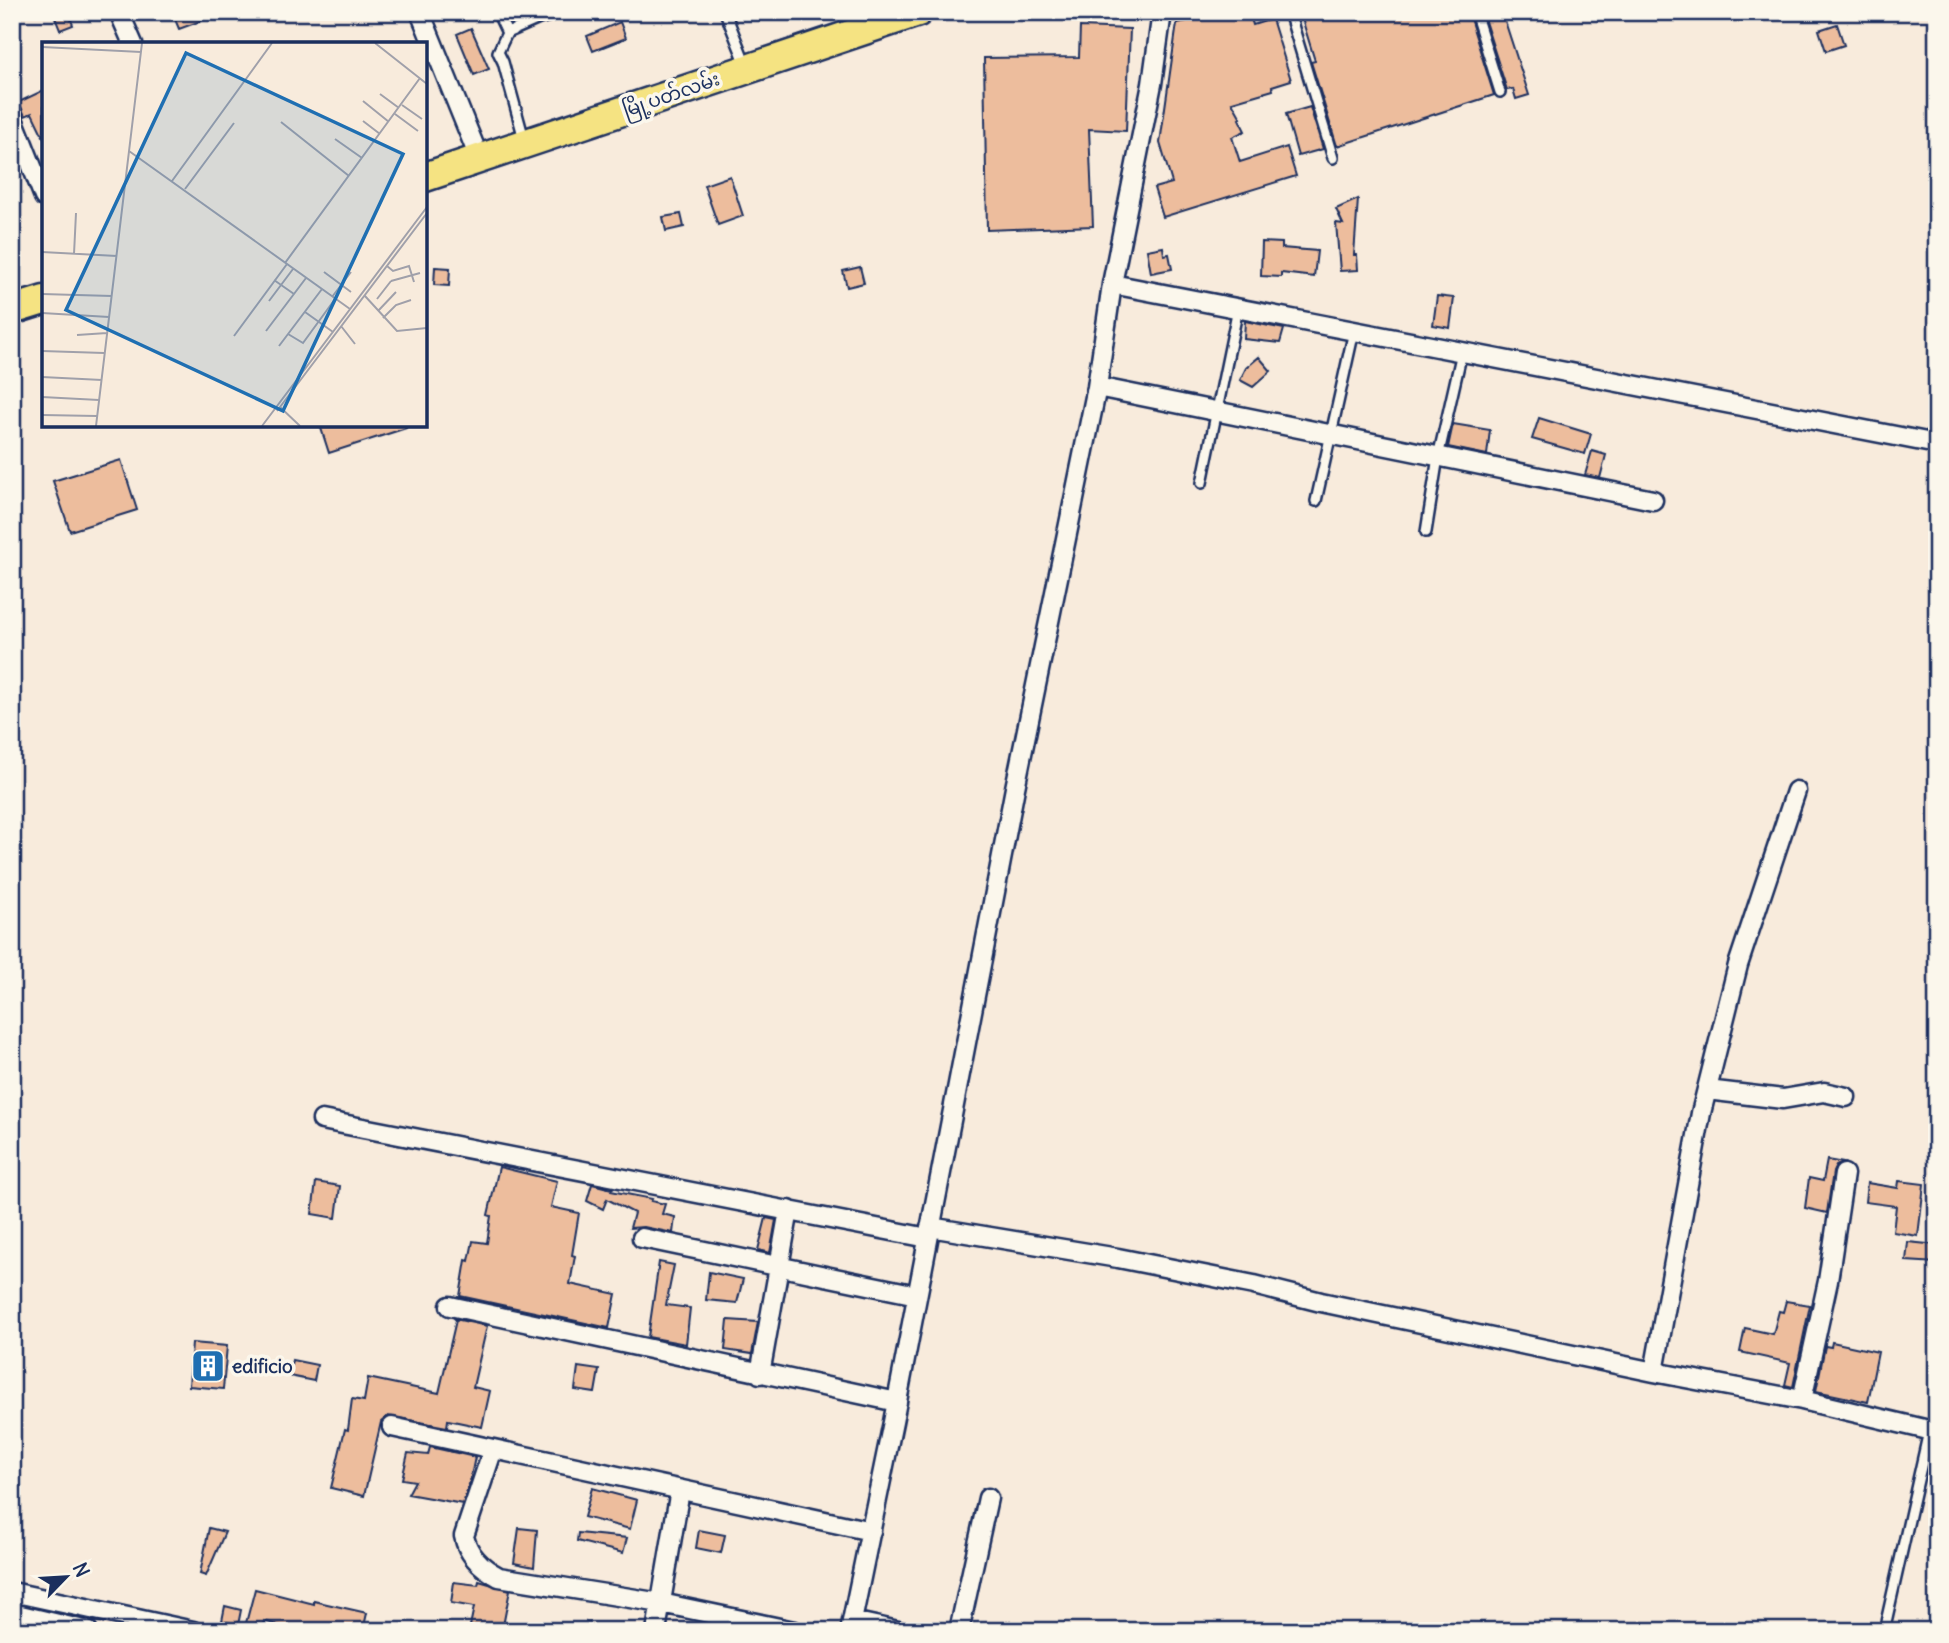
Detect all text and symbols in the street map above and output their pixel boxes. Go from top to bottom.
inset map [42,42,427,427]
street label: မြို့ပတ်လမ်း [619,64,724,126]
building icon: edificio [189,1347,227,1385]
place label: edificio [232,1354,293,1378]
north arrow [32,1542,102,1612]
text: N [68,1559,95,1581]

